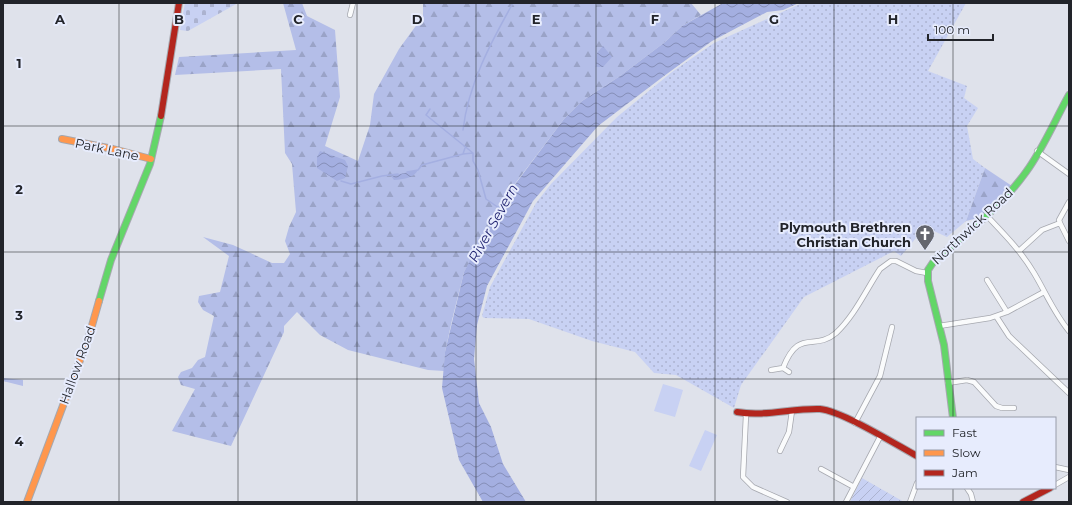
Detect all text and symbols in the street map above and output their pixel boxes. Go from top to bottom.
text: A [54,11,66,27]
text: B [174,11,184,27]
text: C [293,11,303,27]
text: D [412,11,423,27]
text: E [532,11,541,27]
text: F [651,11,659,27]
text: G [769,11,779,27]
text: H [888,11,898,27]
scale bar [928,16,993,42]
text: 100 m [934,22,970,37]
text: 1 [16,55,22,71]
street label: Park Lane [74,134,141,164]
text: 2 [15,181,23,197]
water label: River Severn [464,181,522,265]
street label: Northwick Road [928,184,1016,268]
place label: Plymouth Brethren Christian Church [779,219,911,250]
church icon: Plymouth Brethren Christian Church [914,223,936,251]
text: 3 [14,307,23,323]
street label: Hallow Road [55,324,99,406]
legend [916,417,1056,489]
text: Fast [952,425,977,440]
text: 4 [15,433,24,449]
text: Slow [952,445,981,460]
text: Jam [951,465,978,480]

